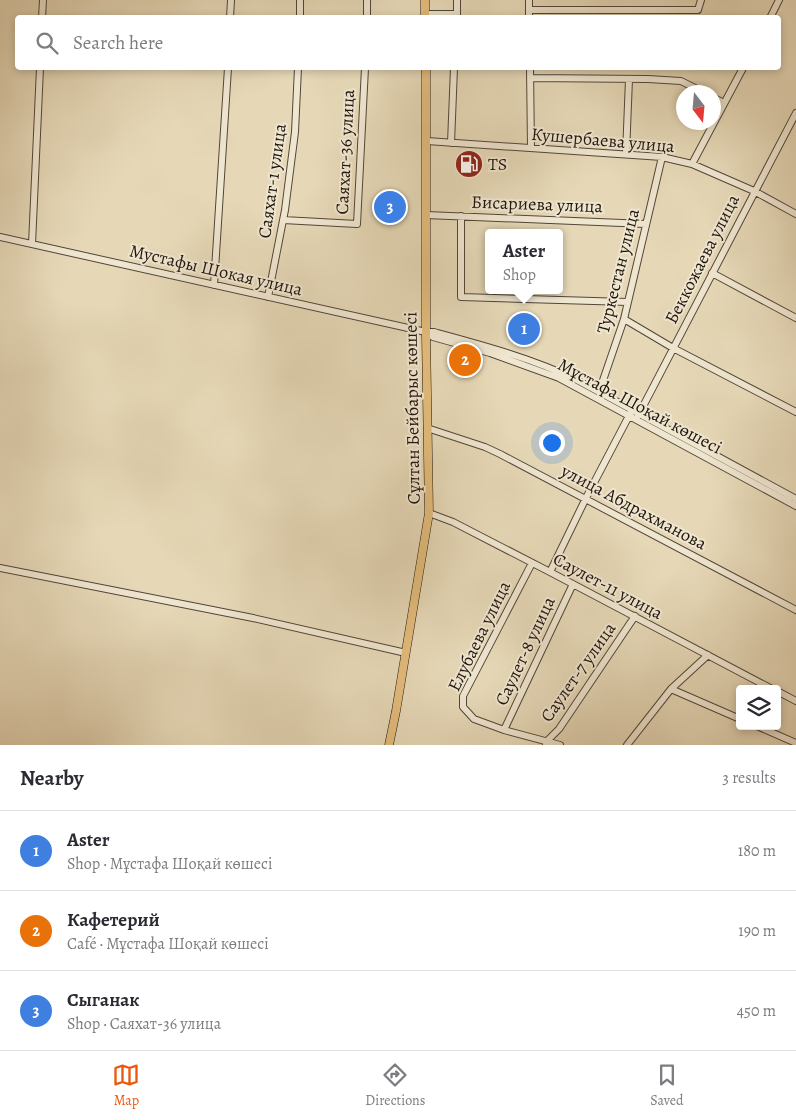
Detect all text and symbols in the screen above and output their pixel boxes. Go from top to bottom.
search box [15,15,781,70]
icon: search [33,29,61,57]
text: Search here [73,30,163,56]
north arrow [676,85,721,130]
street label: Саяхат-36 улица [330,88,360,215]
street label: Саяхат-1 улица [252,121,292,240]
street label: Кушербаева улица [530,122,676,158]
fuel station icon: TS [454,149,484,179]
place label: TS [488,152,507,176]
pin: 3 [374,188,406,226]
street label: Бисариева улица [471,190,604,218]
street label: Беккожаева улица [659,190,745,328]
street label: Туркестан улица [591,205,645,336]
popup [485,229,563,294]
street label: Мустафы Шокая улица [127,238,305,302]
text: Aster [503,238,545,264]
text: Shop [503,264,536,286]
pin: 1 [508,310,540,348]
street label: Сұлтан Бейбарыс көшесі [398,312,426,504]
pin: 2 [449,341,481,379]
street label: Мұстафа Шоқай көшесі [554,352,726,460]
your location [539,430,565,456]
street label: улица Абдрахманова [556,458,712,556]
street label: Саулет-11 улица [549,547,668,625]
street label: Елубаева улица [442,576,516,695]
street label: Саулет-8 улица [489,592,561,709]
street label: Саулет-7 улица [535,617,622,727]
map controls [736,685,781,730]
button: layers [736,685,781,730]
text: Nearby [20,764,83,792]
text: 3 results [722,767,776,789]
text: Aster [67,827,110,853]
text: 1 [33,840,39,862]
text: 180 m [738,840,776,862]
text: Shop · Мұстафа Шоқай көшесі [67,853,272,875]
text: Кафетерий [67,907,160,933]
text: 2 [32,920,40,942]
text: 190 m [738,920,776,942]
text: Café · Мұстафа Шоқай көшесі [67,933,269,955]
text: Сыганак [67,987,140,1013]
text: 3 [33,1000,39,1022]
text: 450 m [737,1000,776,1022]
text: Shop · Саяхат-36 улица [67,1013,221,1035]
tab: Map [112,1061,140,1110]
tab: Directions [365,1061,425,1110]
tab: Saved [650,1061,684,1110]

